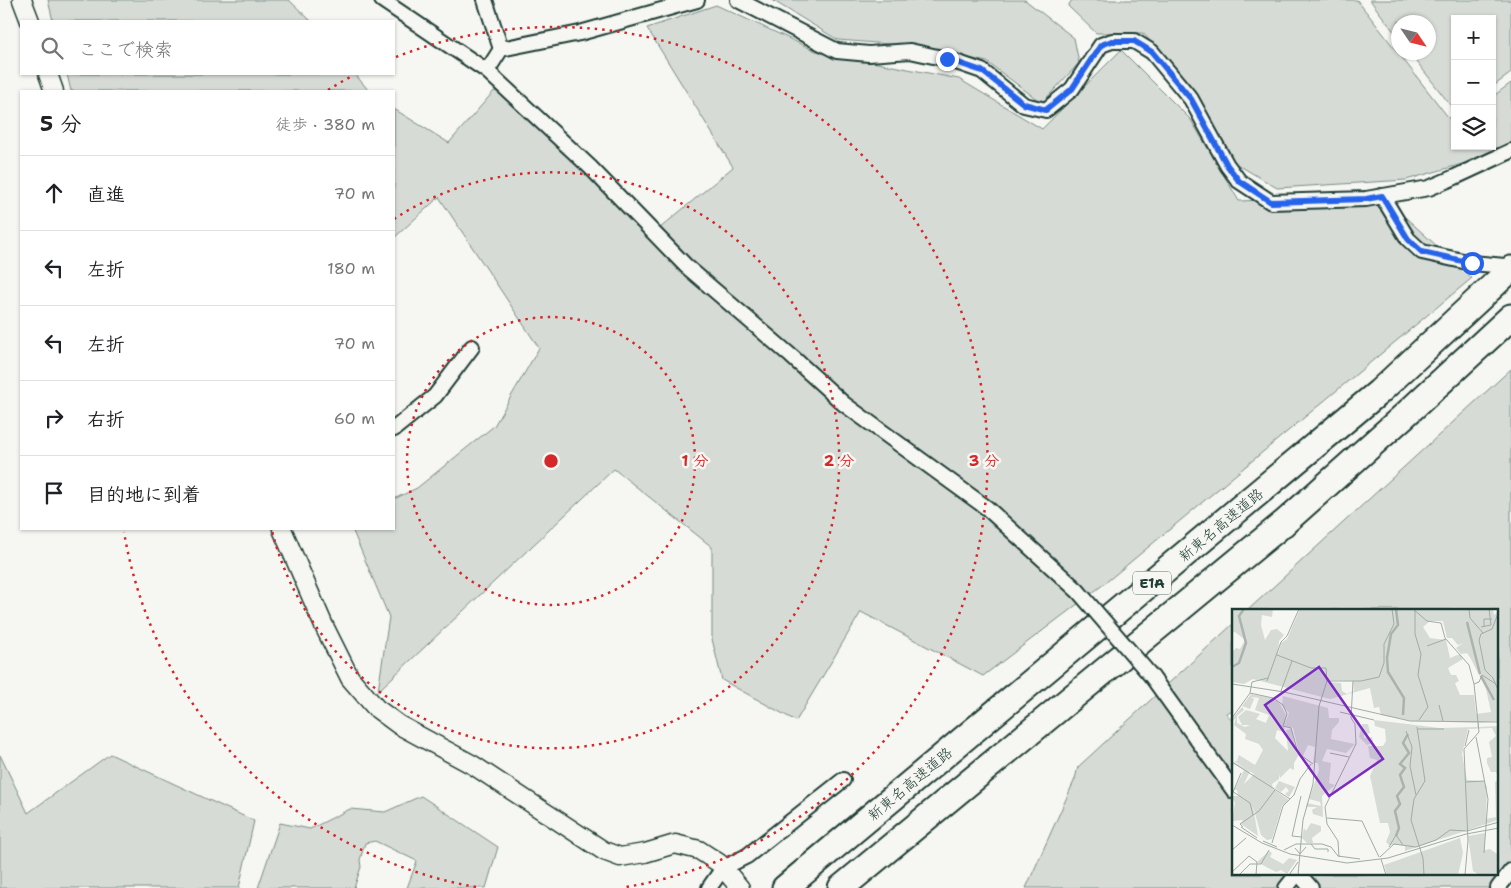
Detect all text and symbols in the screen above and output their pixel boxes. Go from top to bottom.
north arrow [1391,15,1436,60]
map controls [1451,15,1496,150]
button: + [1451,15,1496,60]
search box [20,20,395,75]
icon: search [38,34,66,62]
text: ここで検索 [78,37,173,62]
route end [936,48,959,71]
button: − [1451,60,1496,105]
button: layers [1451,105,1496,150]
text: 5 分 [40,110,81,138]
text: 徒歩 · 380 m [276,114,375,135]
icon: ahead [40,179,68,207]
text: 直進 [87,182,125,207]
text: 70 m [334,183,375,204]
route start [1461,252,1484,275]
icon: left [40,254,68,282]
text: 左折 [87,257,125,282]
text: 180 m [327,258,375,279]
icon: left [40,329,68,357]
text: 左折 [87,332,125,357]
text: 70 m [334,333,375,354]
icon: right [40,404,68,432]
text: 右折 [87,407,125,432]
text: 60 m [334,408,375,429]
text: 1 分 [682,451,709,471]
text: 2 分 [824,451,854,471]
text: 3 分 [969,451,999,471]
centre of rings [542,452,560,470]
icon: arrive [40,479,68,507]
text: 目的地に到着 [87,482,201,507]
street label: 新東名高速道路 [1174,484,1268,566]
road number: E1A [1133,572,1171,594]
inset map [1232,609,1498,876]
street label: 新東名高速道路 [863,743,957,825]

